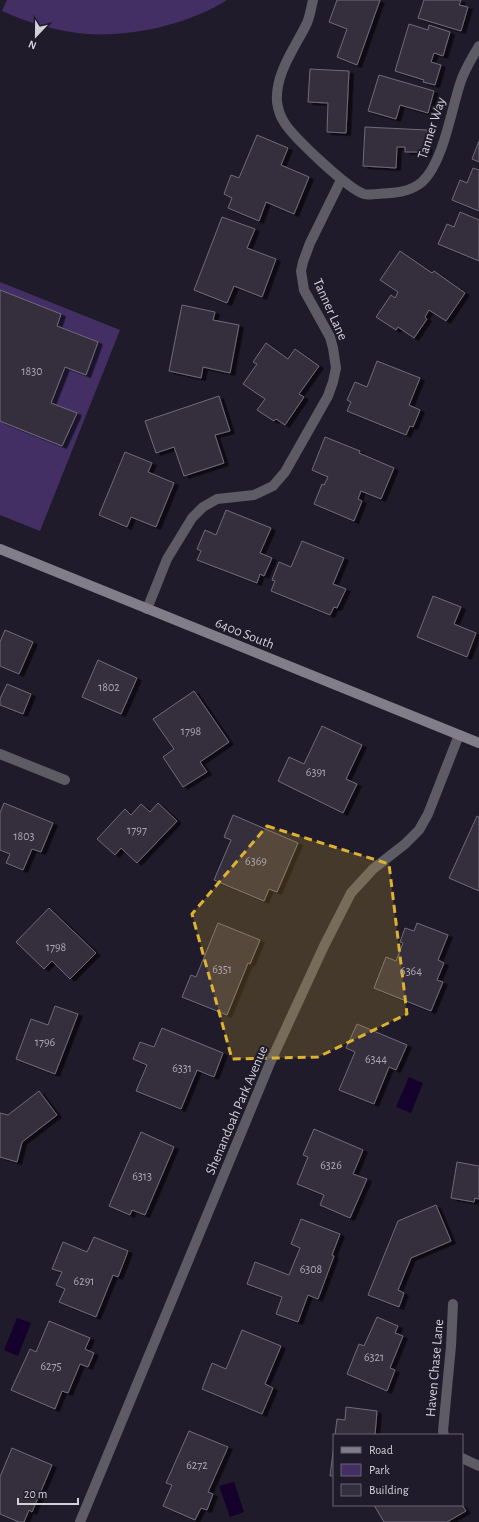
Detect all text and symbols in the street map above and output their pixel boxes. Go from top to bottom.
north arrow [16,16,56,56]
text: N [27,38,38,51]
street label: Tanner Way [415,96,448,161]
street label: Tanner Lane [310,277,350,342]
house number: 1830 [21,365,43,377]
street label: 6400 South [213,616,276,652]
house number: 1802 [98,681,120,693]
house number: 1798 [181,725,202,737]
house number: 6391 [306,766,326,778]
house number: 1797 [127,824,147,836]
house number: 1803 [13,830,35,842]
house number: 6369 [245,855,267,867]
house number: 1798 [46,941,67,953]
house number: 6351 [212,963,232,975]
house number: 6364 [400,965,422,977]
house number: 1796 [35,1036,56,1048]
street label: Shenandoah Park Avenue [203,1044,270,1177]
house number: 6344 [365,1053,387,1065]
house number: 6331 [172,1062,192,1074]
house number: 6326 [320,1159,342,1171]
house number: 6313 [132,1170,152,1182]
house number: 6308 [300,1263,323,1275]
house number: 6291 [74,1275,94,1287]
street label: Haven Chase Lane [424,1319,446,1418]
house number: 6321 [364,1351,384,1363]
house number: 6275 [40,1360,62,1372]
legend [333,1434,463,1506]
text: Road [369,1444,393,1456]
house number: 6272 [186,1459,208,1471]
text: Park [369,1464,390,1476]
scale bar [18,1480,78,1506]
text: Building [369,1484,409,1496]
text: 20 m [24,1488,47,1500]

